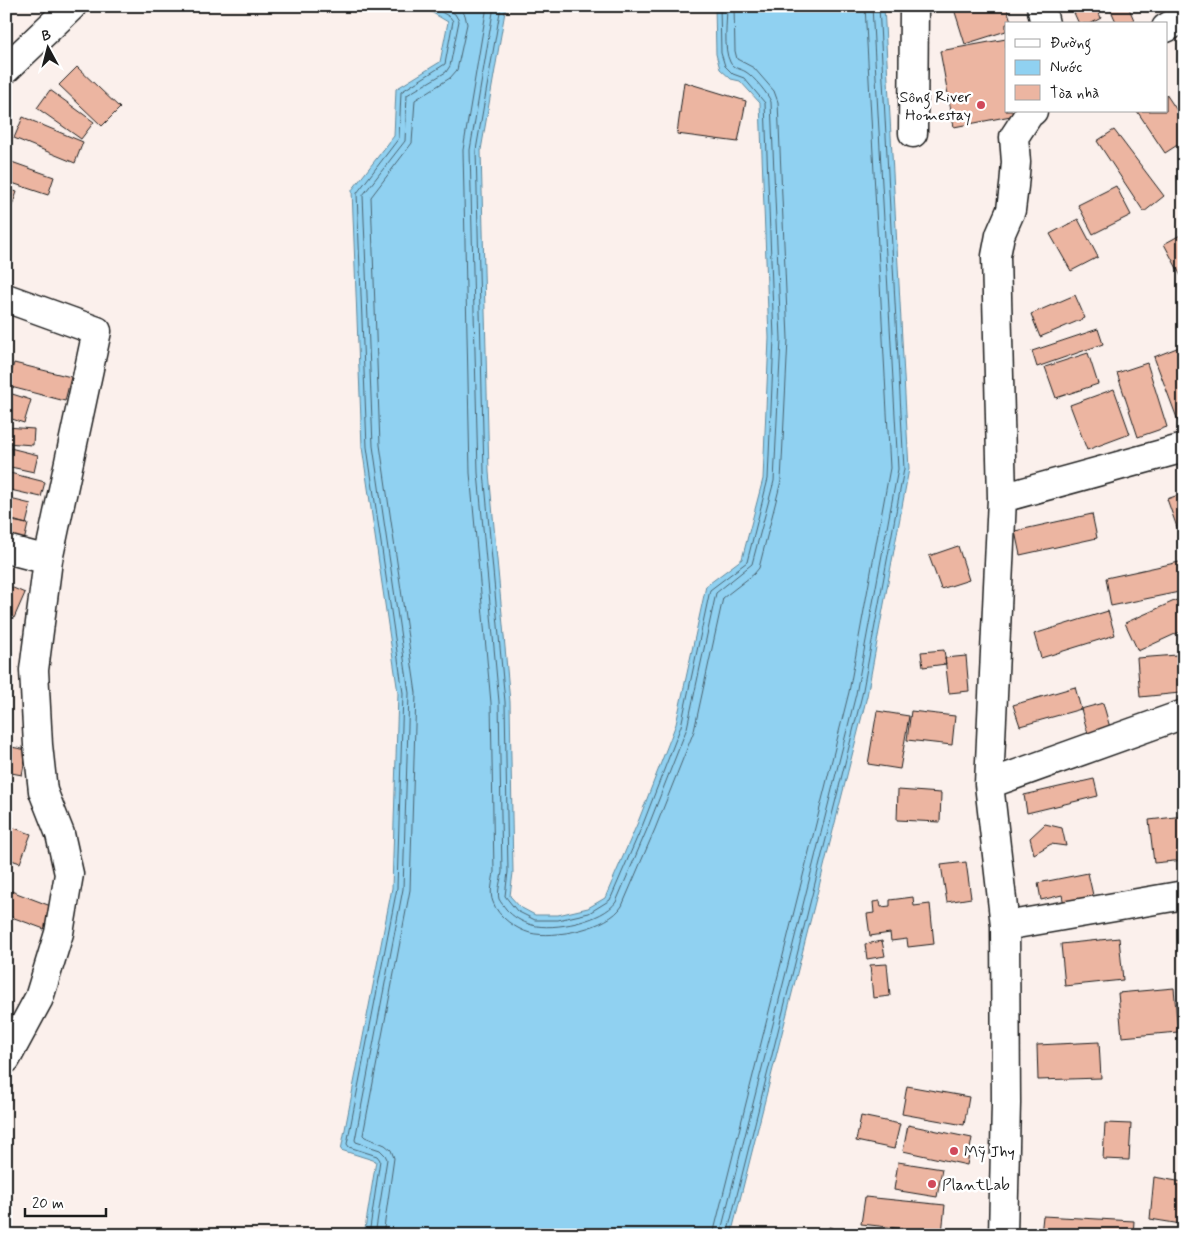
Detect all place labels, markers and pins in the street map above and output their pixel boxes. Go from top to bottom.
place label: Sông River Homestay [900,87,971,126]
marker: Sông River Homestay [975,99,987,111]
place label: Mỹ Jhy [964,1142,1015,1163]
marker: Mỹ Jhy [948,1145,960,1157]
place label: PlantLab [942,1175,1010,1196]
marker: PlantLab [926,1178,938,1190]

